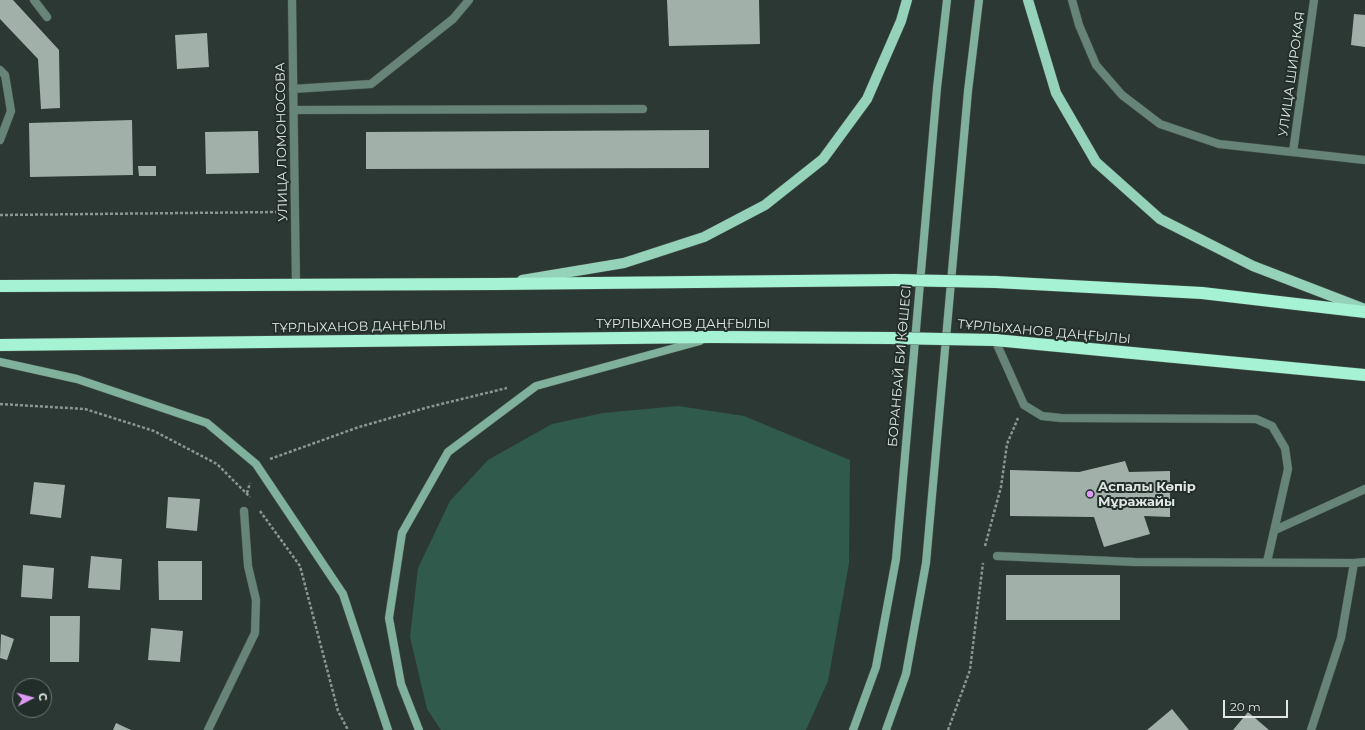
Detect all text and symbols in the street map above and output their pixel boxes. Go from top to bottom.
street label: УЛИЦА ШИРОКАЯ [1276,11,1308,137]
street label: УЛИЦА ЛОМОНОСОВА [273,62,291,222]
street label: БОРАНБАЙ БИ КӨШЕСІ [885,285,915,447]
street label: ТҰРЛЫХАНОВ ДАҢҒЫЛЫ [596,316,770,332]
street label: ТҰРЛЫХАНОВ ДАҢҒЫЛЫ [957,317,1131,347]
street label: ТҰРЛЫХАНОВ ДАҢҒЫЛЫ [272,318,446,336]
place label: Аспалы Көпір Мұражайы [1098,479,1196,510]
marker: Аспалы Көпір Мұражайы [1085,489,1095,499]
north arrow [12,678,52,718]
text: С [36,692,50,702]
scale bar [1225,692,1290,718]
text: 20 m [1230,699,1261,714]

